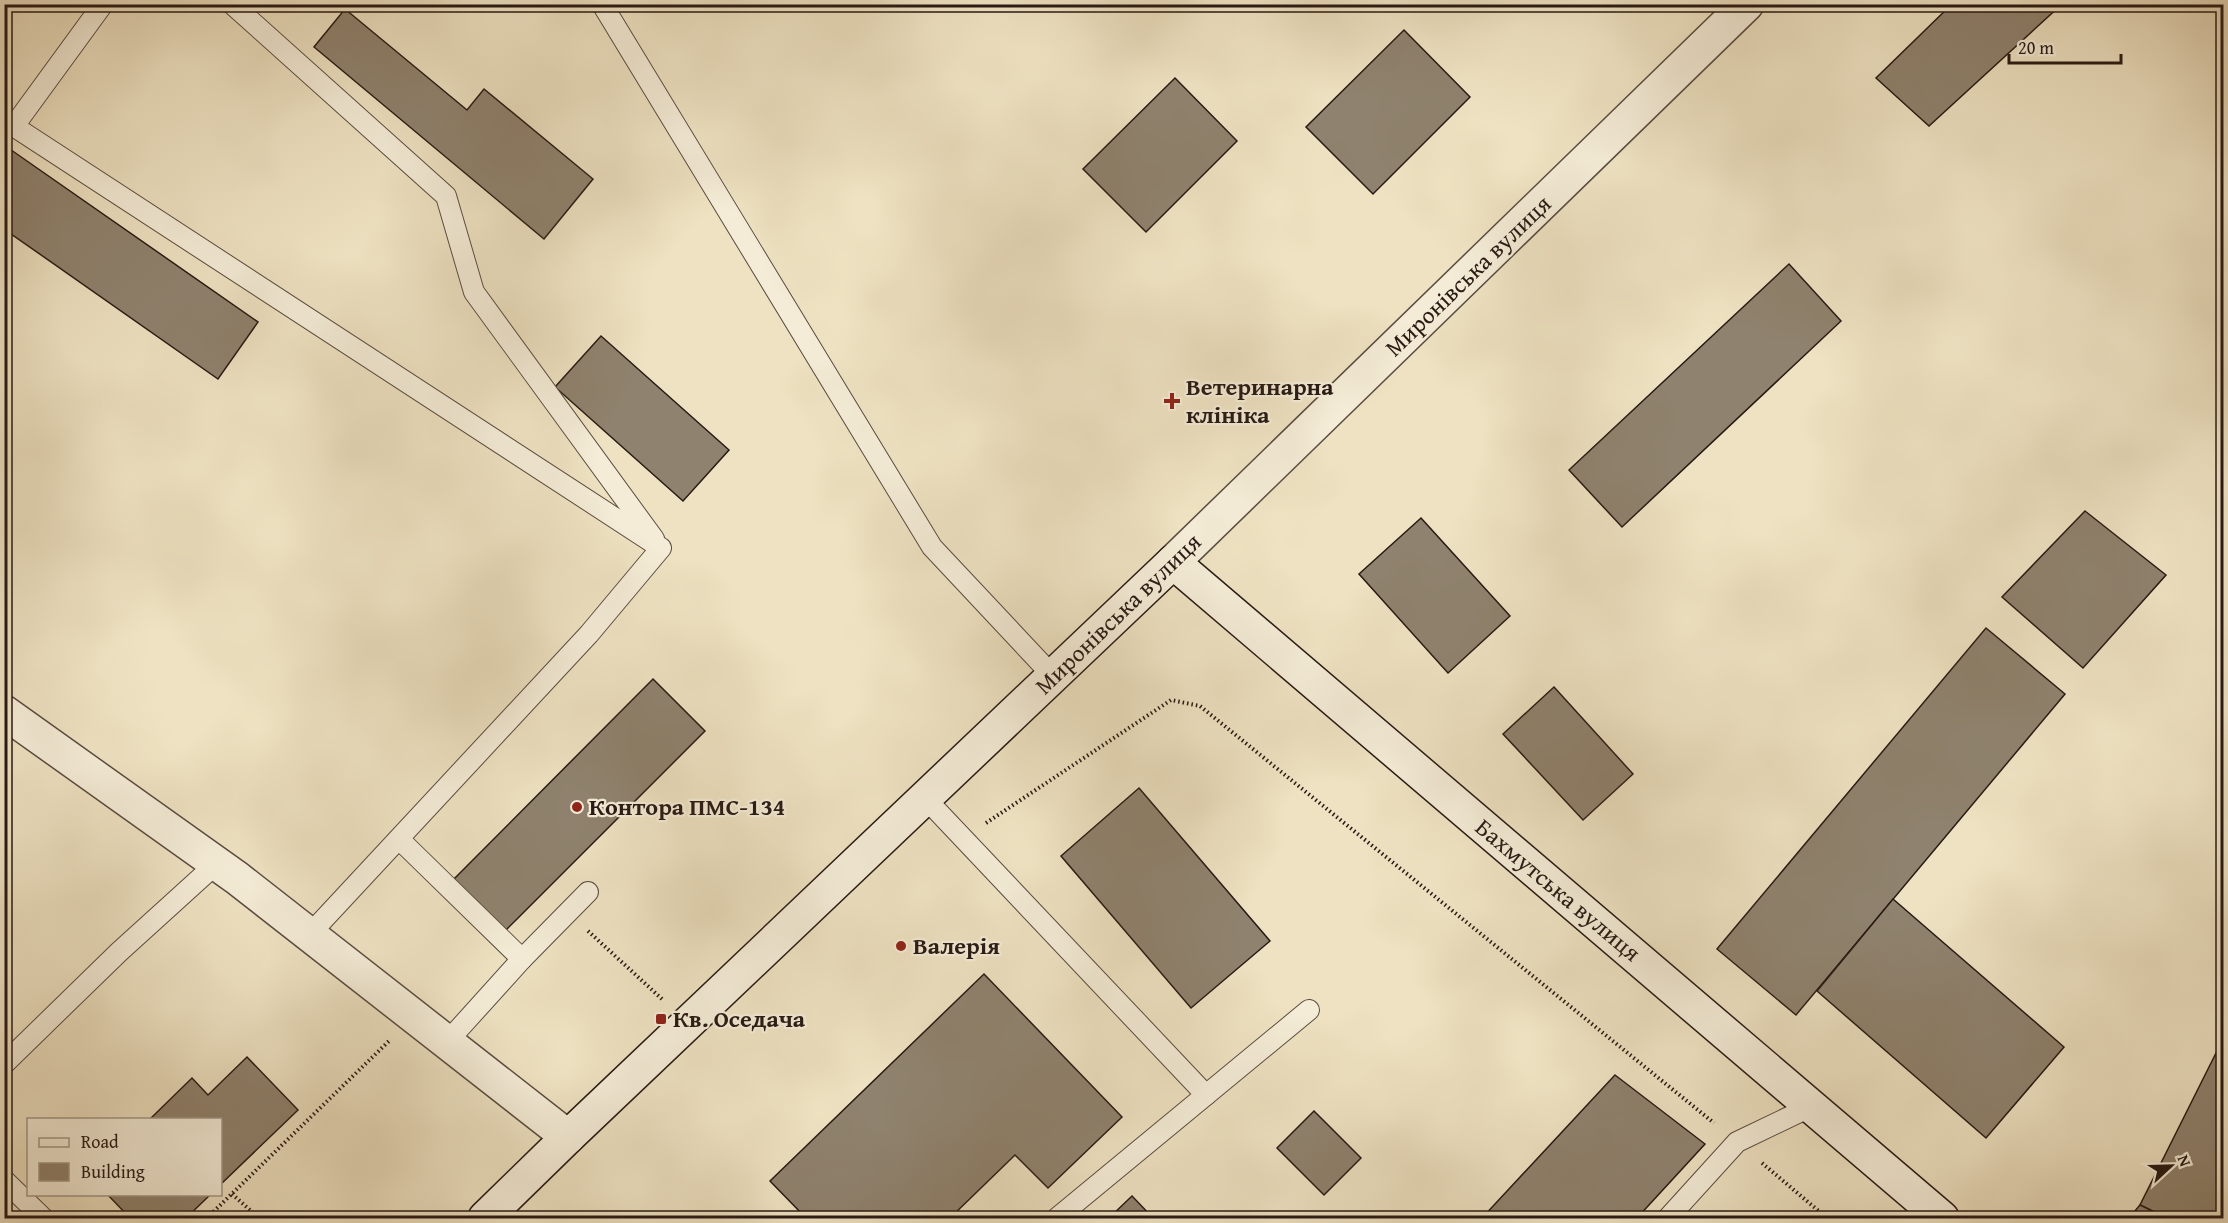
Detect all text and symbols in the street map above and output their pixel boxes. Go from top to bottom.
scale bar [2009,27,2122,65]
text: 20 m [2018,34,2054,61]
street label: Миронівська вулиця [1377,187,1559,364]
place label: Ветеринарна клініка [1186,369,1334,432]
marker: Ветеринарна клініка [1163,392,1181,410]
street label: Миронівська вулиця [1027,525,1209,702]
place label: Контора ПМС-134 [589,789,785,824]
marker: Контора ПМС-134 [570,800,584,814]
street label: Бахмутська вулиця [1468,810,1649,969]
place label: Валерія [913,928,1000,963]
marker: Валерія [894,939,908,953]
place label: Кв. Оседача [673,1001,806,1036]
marker: Кв. Оседача [654,1012,668,1026]
legend [27,1118,222,1196]
text: Road [81,1128,119,1155]
north arrow [2141,1136,2201,1196]
text: N [2172,1151,2198,1170]
text: Building [81,1158,145,1185]

